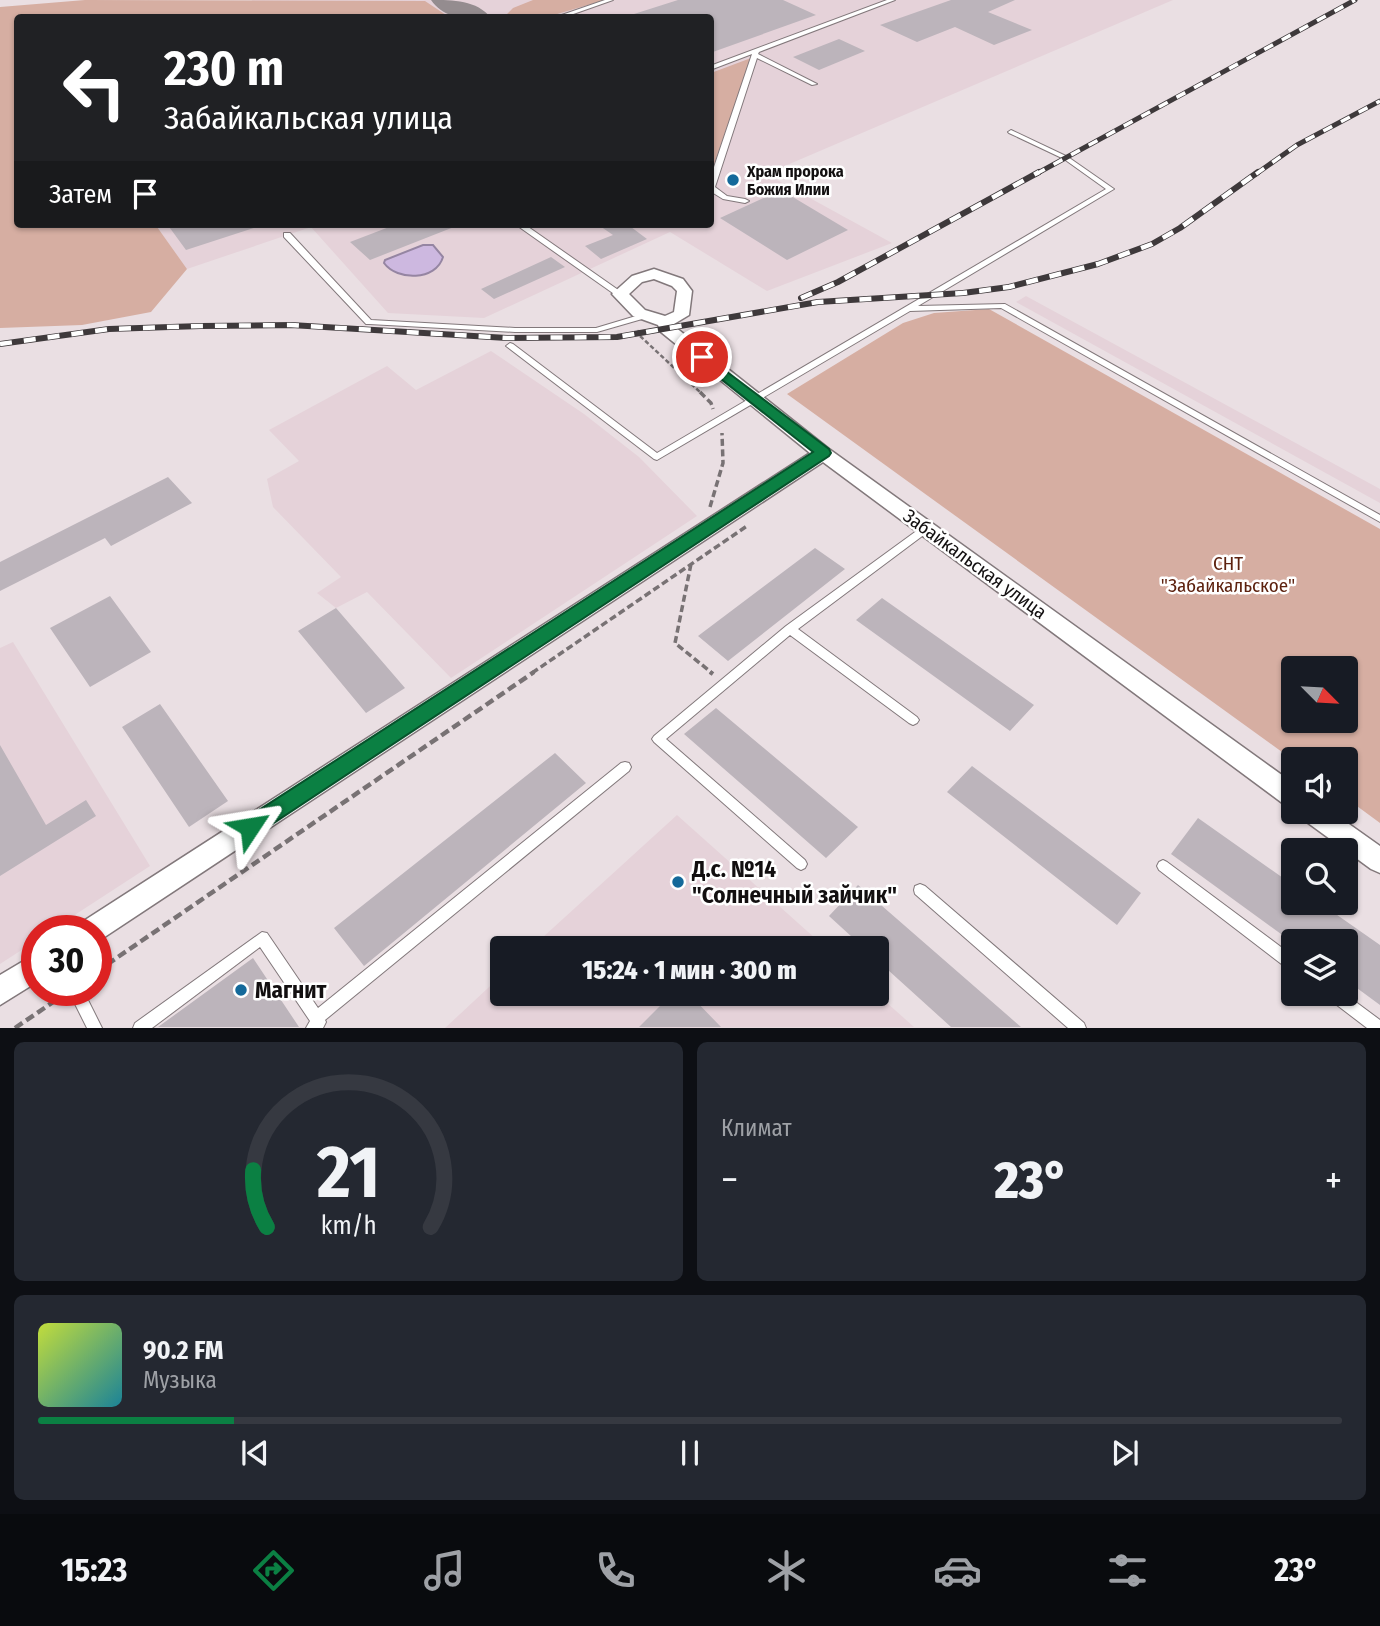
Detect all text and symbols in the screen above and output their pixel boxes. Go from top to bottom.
text: 230 m [164,39,284,98]
icon: left [49,42,140,133]
text: Забайкальская улица [164,99,453,137]
place label: Храм пророка Божия Илии [746,162,844,199]
marker: Храм пророка Божия Илии [725,172,741,188]
icon: arrive [126,175,164,213]
text: Затем [49,179,112,210]
pin [672,327,732,387]
icon: arrive [683,338,721,376]
street label: Забайкальская улица [899,504,1051,624]
park label: СНТ "Забайкальское" [1161,552,1295,597]
north arrow [1281,656,1358,733]
map controls [1281,656,1358,1006]
button: sound [1281,747,1358,824]
position arrow [213,790,287,864]
button: search [1281,838,1358,915]
place label: Д.с. №14 "Солнечный зайчик" [691,855,897,909]
marker: Д.с. №14 "Солнечный зайчик" [670,874,686,890]
speed limit sign: 30 [21,915,112,1006]
button: layers [1281,929,1358,1006]
text: 15:24 · 1 мин · 300 m [582,955,797,986]
place label: Магнит [255,976,328,1004]
marker: Магнит [233,982,249,998]
text: Климат [721,1114,792,1142]
text: 21 [316,1130,380,1217]
text: 23° [995,1149,1068,1212]
text: − [721,1157,738,1203]
text: + [1325,1157,1342,1203]
text: km/h [321,1211,376,1241]
text: 90.2 FM [143,1335,224,1366]
text: Музыка [143,1366,217,1394]
icon: previous [236,1434,274,1472]
icon: pause [671,1434,709,1472]
icon: next [1106,1434,1144,1472]
icon: directions [249,1546,298,1595]
icon: music [420,1546,469,1595]
icon: phone [591,1546,640,1595]
icon: climate [762,1546,811,1595]
icon: car [933,1546,982,1595]
icon: filters [1103,1546,1152,1595]
text: 15:23 [61,1551,127,1589]
text: 23° [1274,1551,1319,1589]

